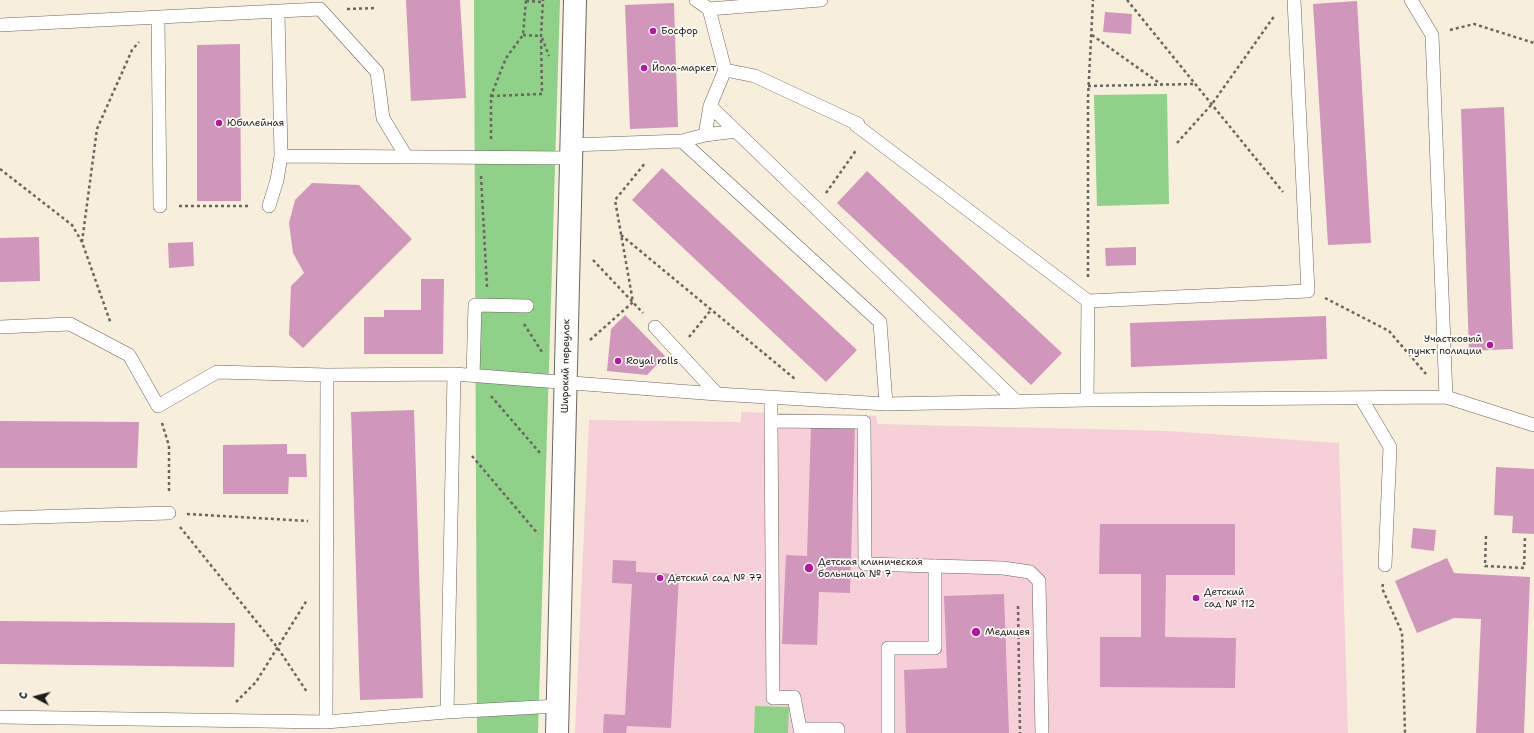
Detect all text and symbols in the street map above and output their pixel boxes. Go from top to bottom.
place label: Босфор [661,25,698,37]
marker: Босфор [648,26,658,36]
place label: Йола-маркет [652,62,716,74]
marker: Йола-маркет [639,63,649,73]
place label: Юбилейная [227,117,284,129]
marker: Юбилейная [214,118,224,128]
street label: Широкий переулок [559,319,573,413]
place label: Участковый пункт полиции [1408,333,1482,356]
marker: Участковый пункт полиции [1485,340,1495,350]
place label: Royal rolls [626,355,678,367]
marker: Royal rolls [613,356,623,366]
place label: Детская клиническая больница № 7 [818,556,923,580]
marker: Детская клиническая больница № 7 [803,562,815,574]
place label: Детский сад № 77 [668,572,762,584]
marker: Детский сад № 77 [655,573,665,583]
place label: Детский сад № 112 [1204,586,1255,610]
marker: Детский сад № 112 [1191,593,1201,603]
marker: Медицея [970,626,982,638]
place label: Медицея [985,626,1030,638]
north arrow [16,677,56,717]
text: С [16,691,31,700]

